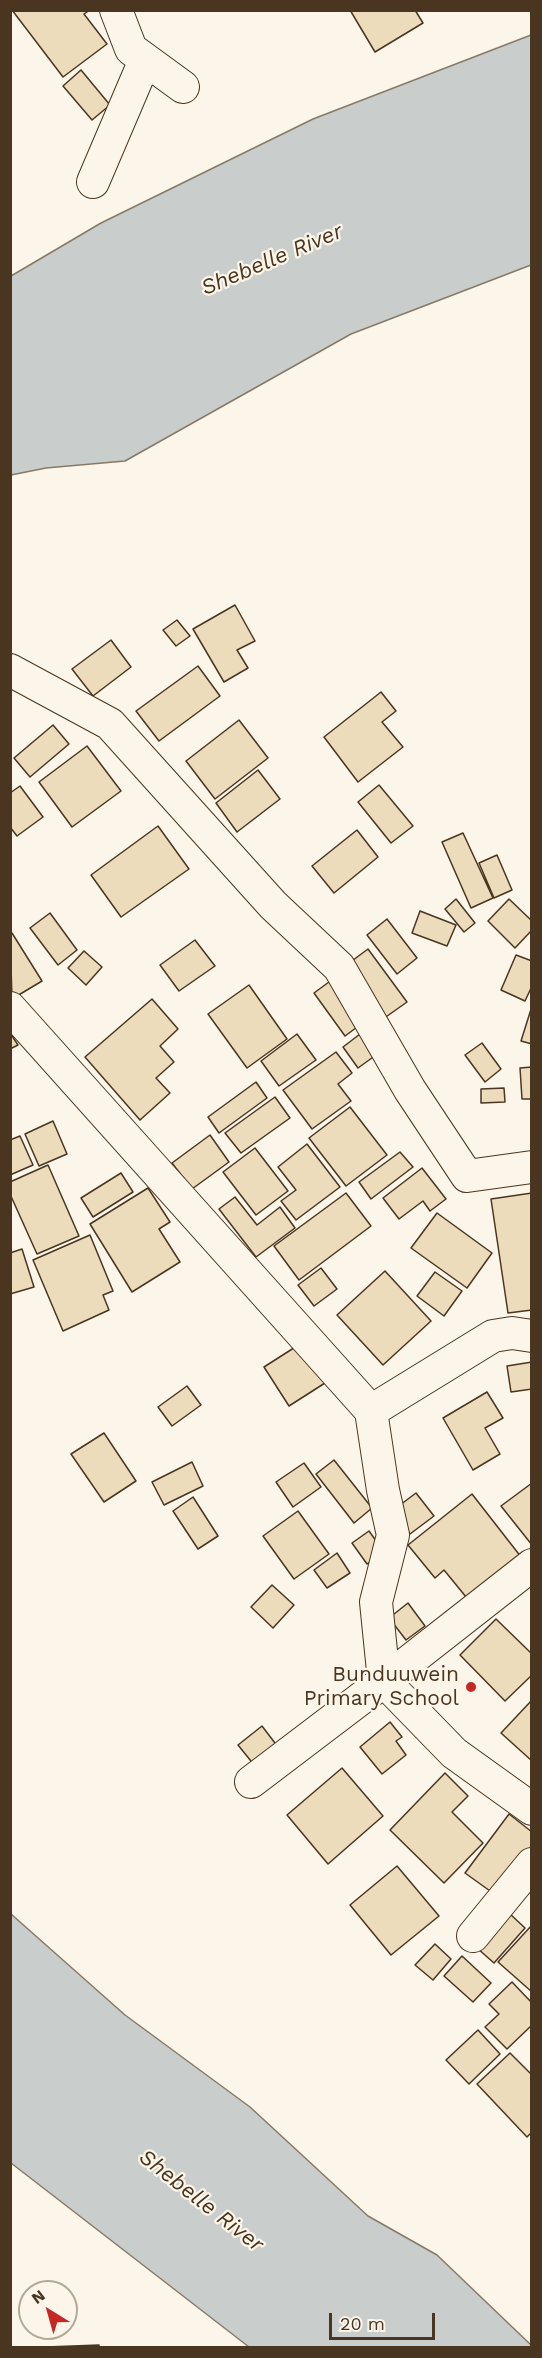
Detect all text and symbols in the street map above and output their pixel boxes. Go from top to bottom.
water label: Shebelle River [197,218,347,302]
place label: Bunduuwein Primary School [304,1662,459,1712]
marker: Bunduuwein Primary School [464,1680,478,1694]
water label: Shebelle River [133,2144,269,2258]
north arrow [18,2280,78,2340]
text: N [28,2286,49,2308]
scale bar [332,2301,438,2339]
text: 20 m [340,2313,385,2334]

